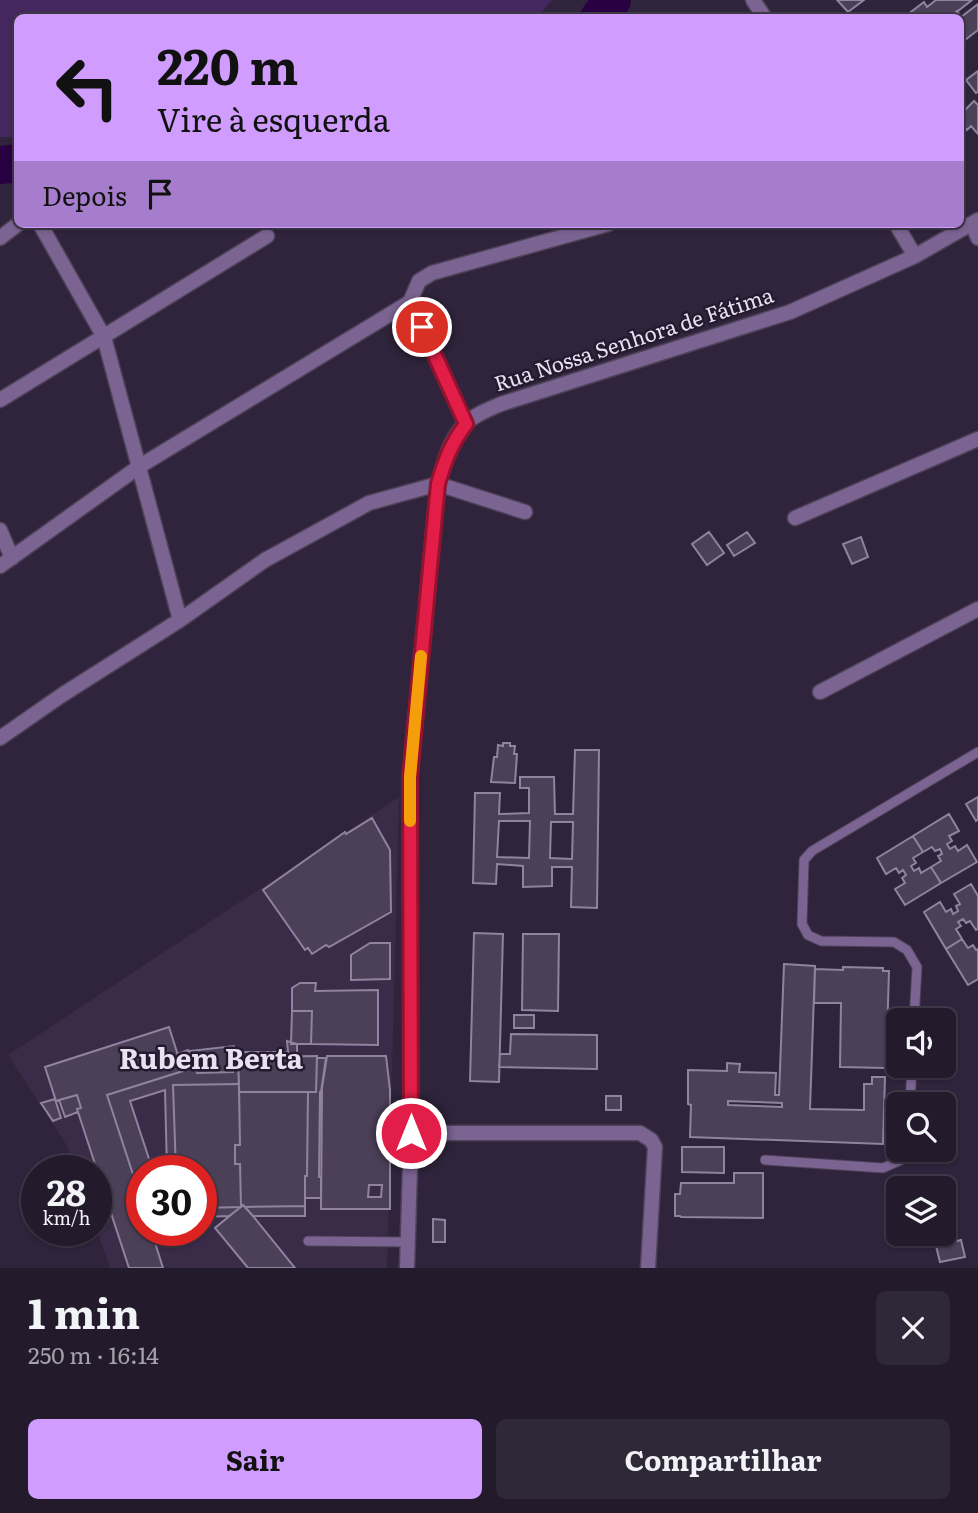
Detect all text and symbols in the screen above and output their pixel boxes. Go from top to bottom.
text: 220 m [157,27,298,100]
icon: left [42,42,133,133]
text: Vire à esquerda [157,94,390,142]
text: Depois [42,175,127,214]
icon: arrive [141,175,179,213]
street label: Rua Nossa Senhora de Fátima [489,278,778,398]
pin [392,297,452,357]
icon: arrive [403,308,441,346]
map controls [886,1008,956,1246]
button: sound [886,1008,956,1078]
district label: Rubem Berta [119,1036,304,1078]
button: search [886,1092,956,1162]
position arrow [374,1096,448,1170]
speed limit sign: 30 [126,1155,217,1246]
text: 28 [47,1165,86,1217]
button: layers [886,1176,956,1246]
text: km/h [43,1204,90,1231]
text: 1 min [28,1280,140,1342]
button: close [876,1291,950,1365]
text: 250 m · 16:14 [28,1337,159,1371]
button: Sair [28,1419,482,1499]
button: Compartilhar [496,1419,950,1499]

